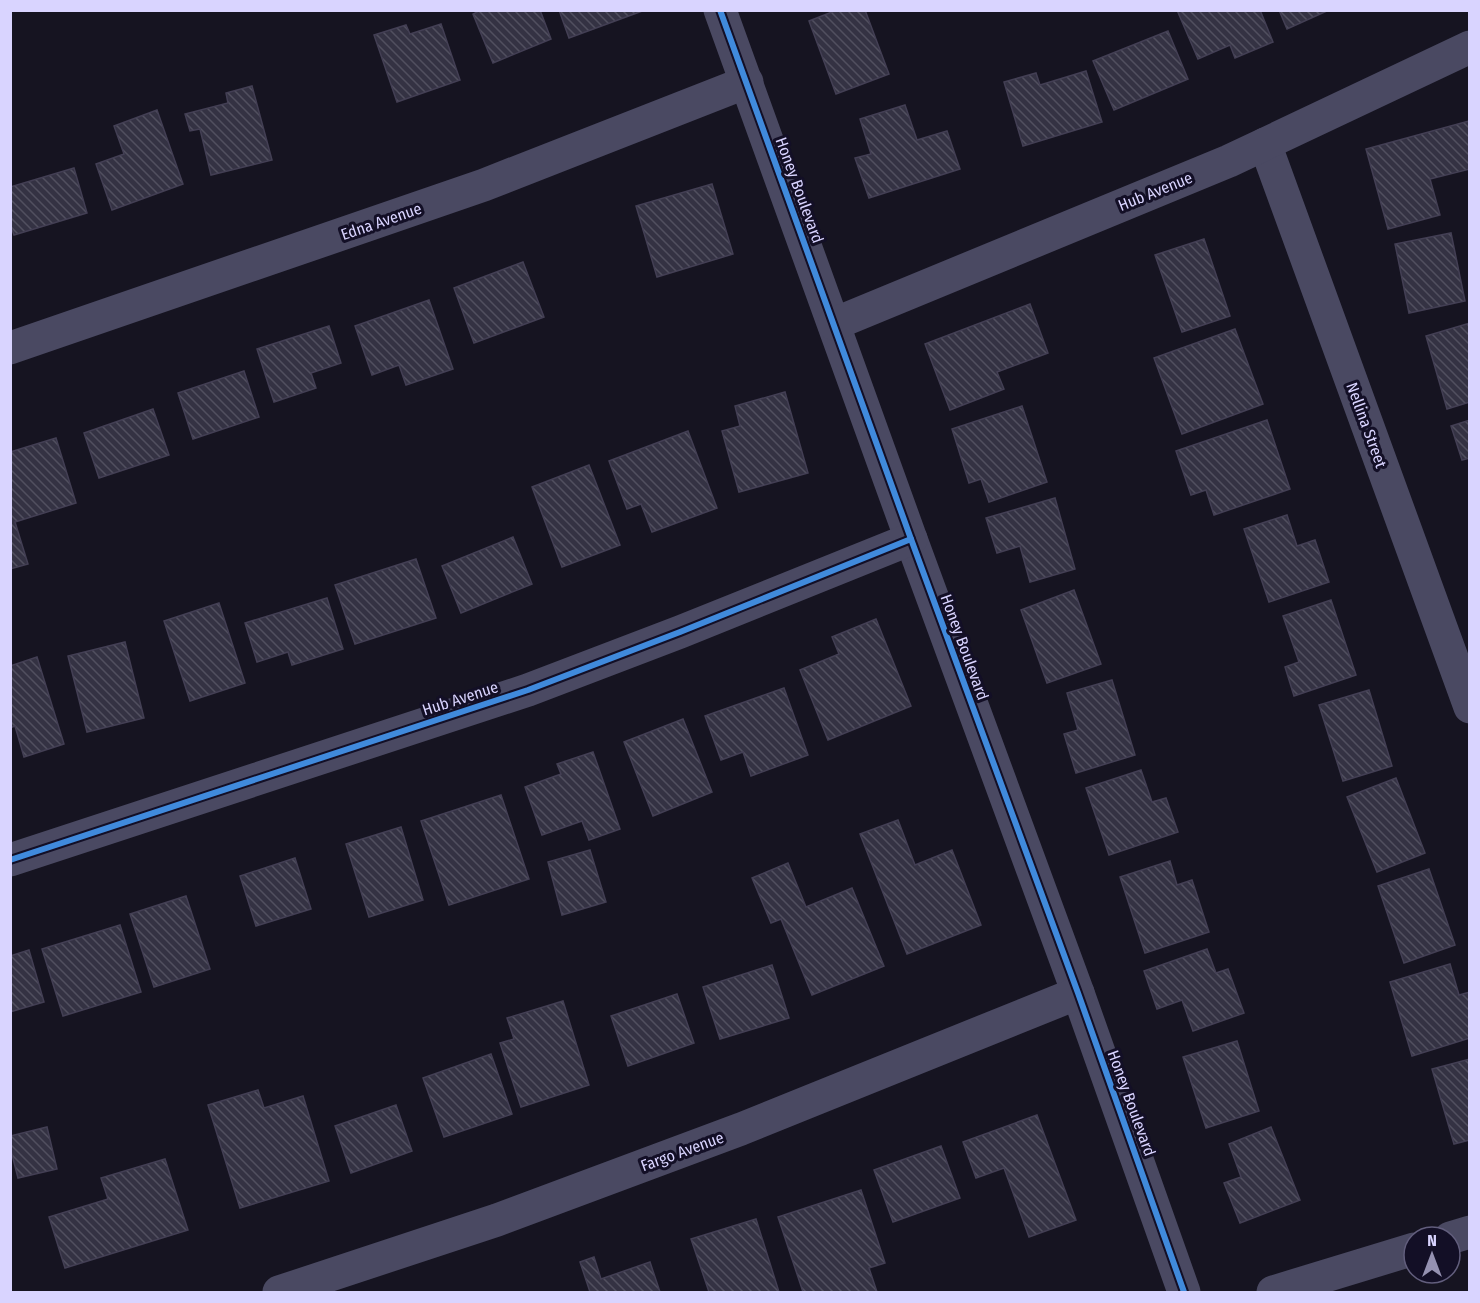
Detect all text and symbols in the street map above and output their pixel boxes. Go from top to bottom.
street label: Honey Boulevard [772,135,827,246]
street label: Hub Avenue [1115,168,1195,215]
street label: Edna Avenue [338,199,424,244]
street label: Nellina Street [1342,380,1391,471]
street label: Honey Boulevard [937,592,992,703]
street label: Hub Avenue [420,677,500,720]
street label: Honey Boulevard [1104,1048,1159,1159]
street label: Fargo Avenue [638,1128,726,1175]
north arrow [1402,1225,1462,1285]
text: N [1427,1231,1437,1250]

